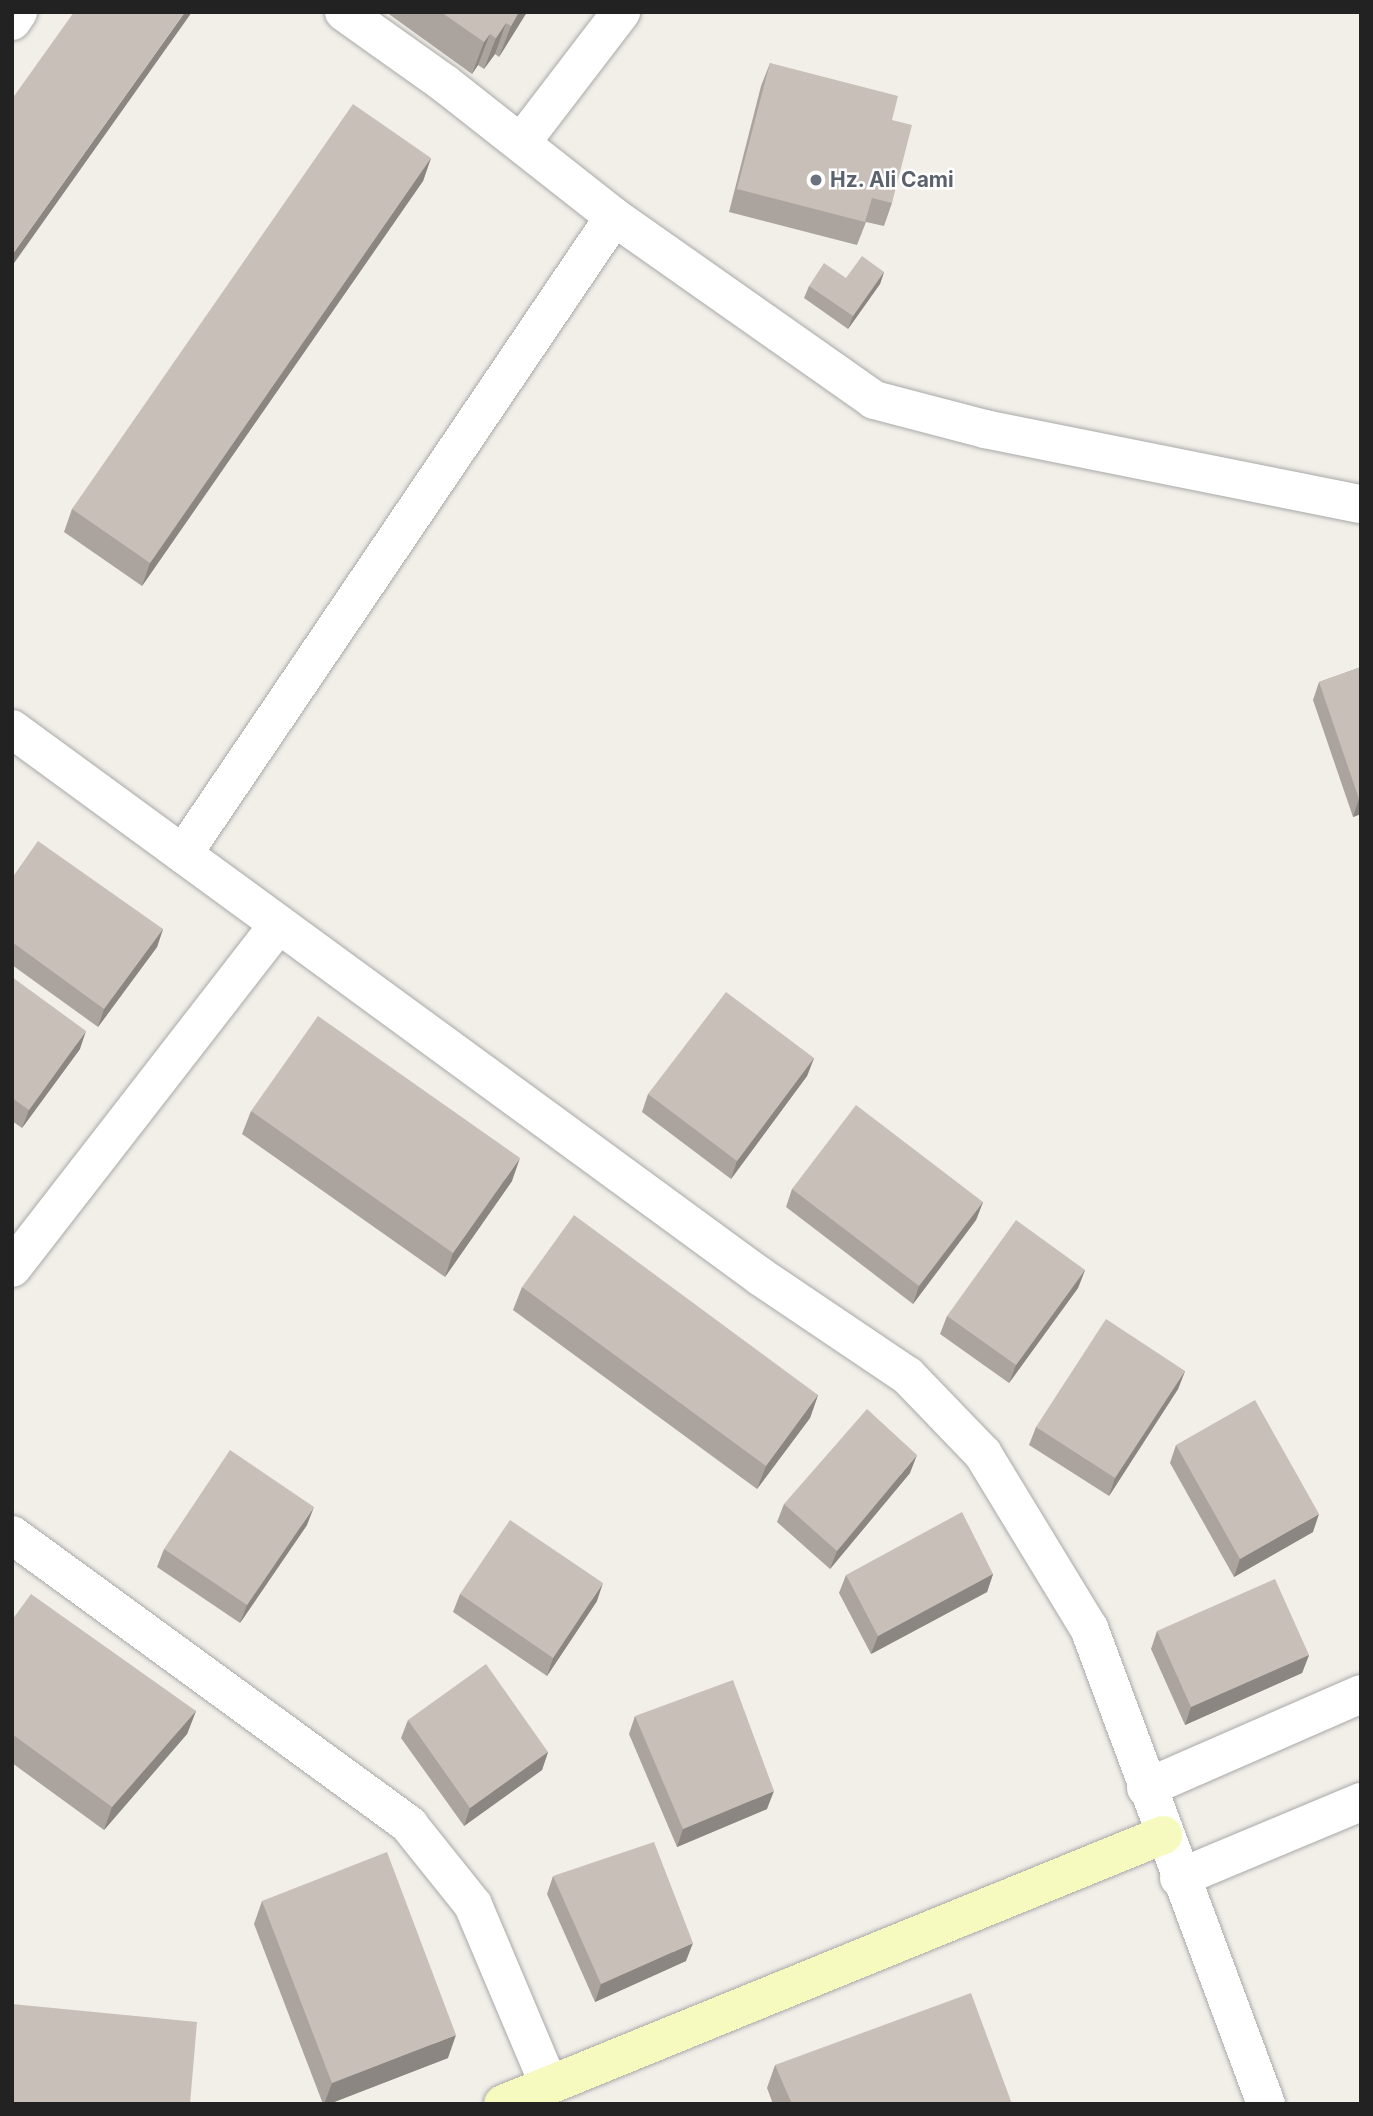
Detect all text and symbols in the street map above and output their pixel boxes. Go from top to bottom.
place label: Hz. Ali Cami [830,167,954,193]
marker: Hz. Ali Cami [808,172,824,188]

